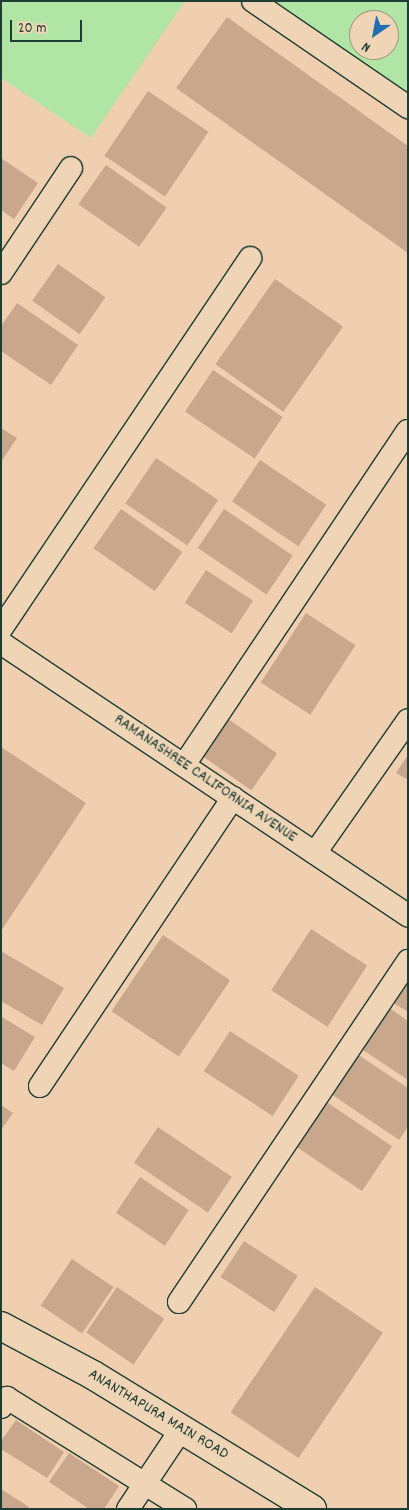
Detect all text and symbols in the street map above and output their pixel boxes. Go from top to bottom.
scale bar [12,10,85,42]
north arrow [349,10,399,60]
text: 20 m [18,18,46,40]
text: N [358,36,375,57]
street label: RAMANASHREE CALIFORNIA AVENUE [110,710,300,848]
street label: ANANTHAPURA MAIN ROAD [84,1365,232,1465]

